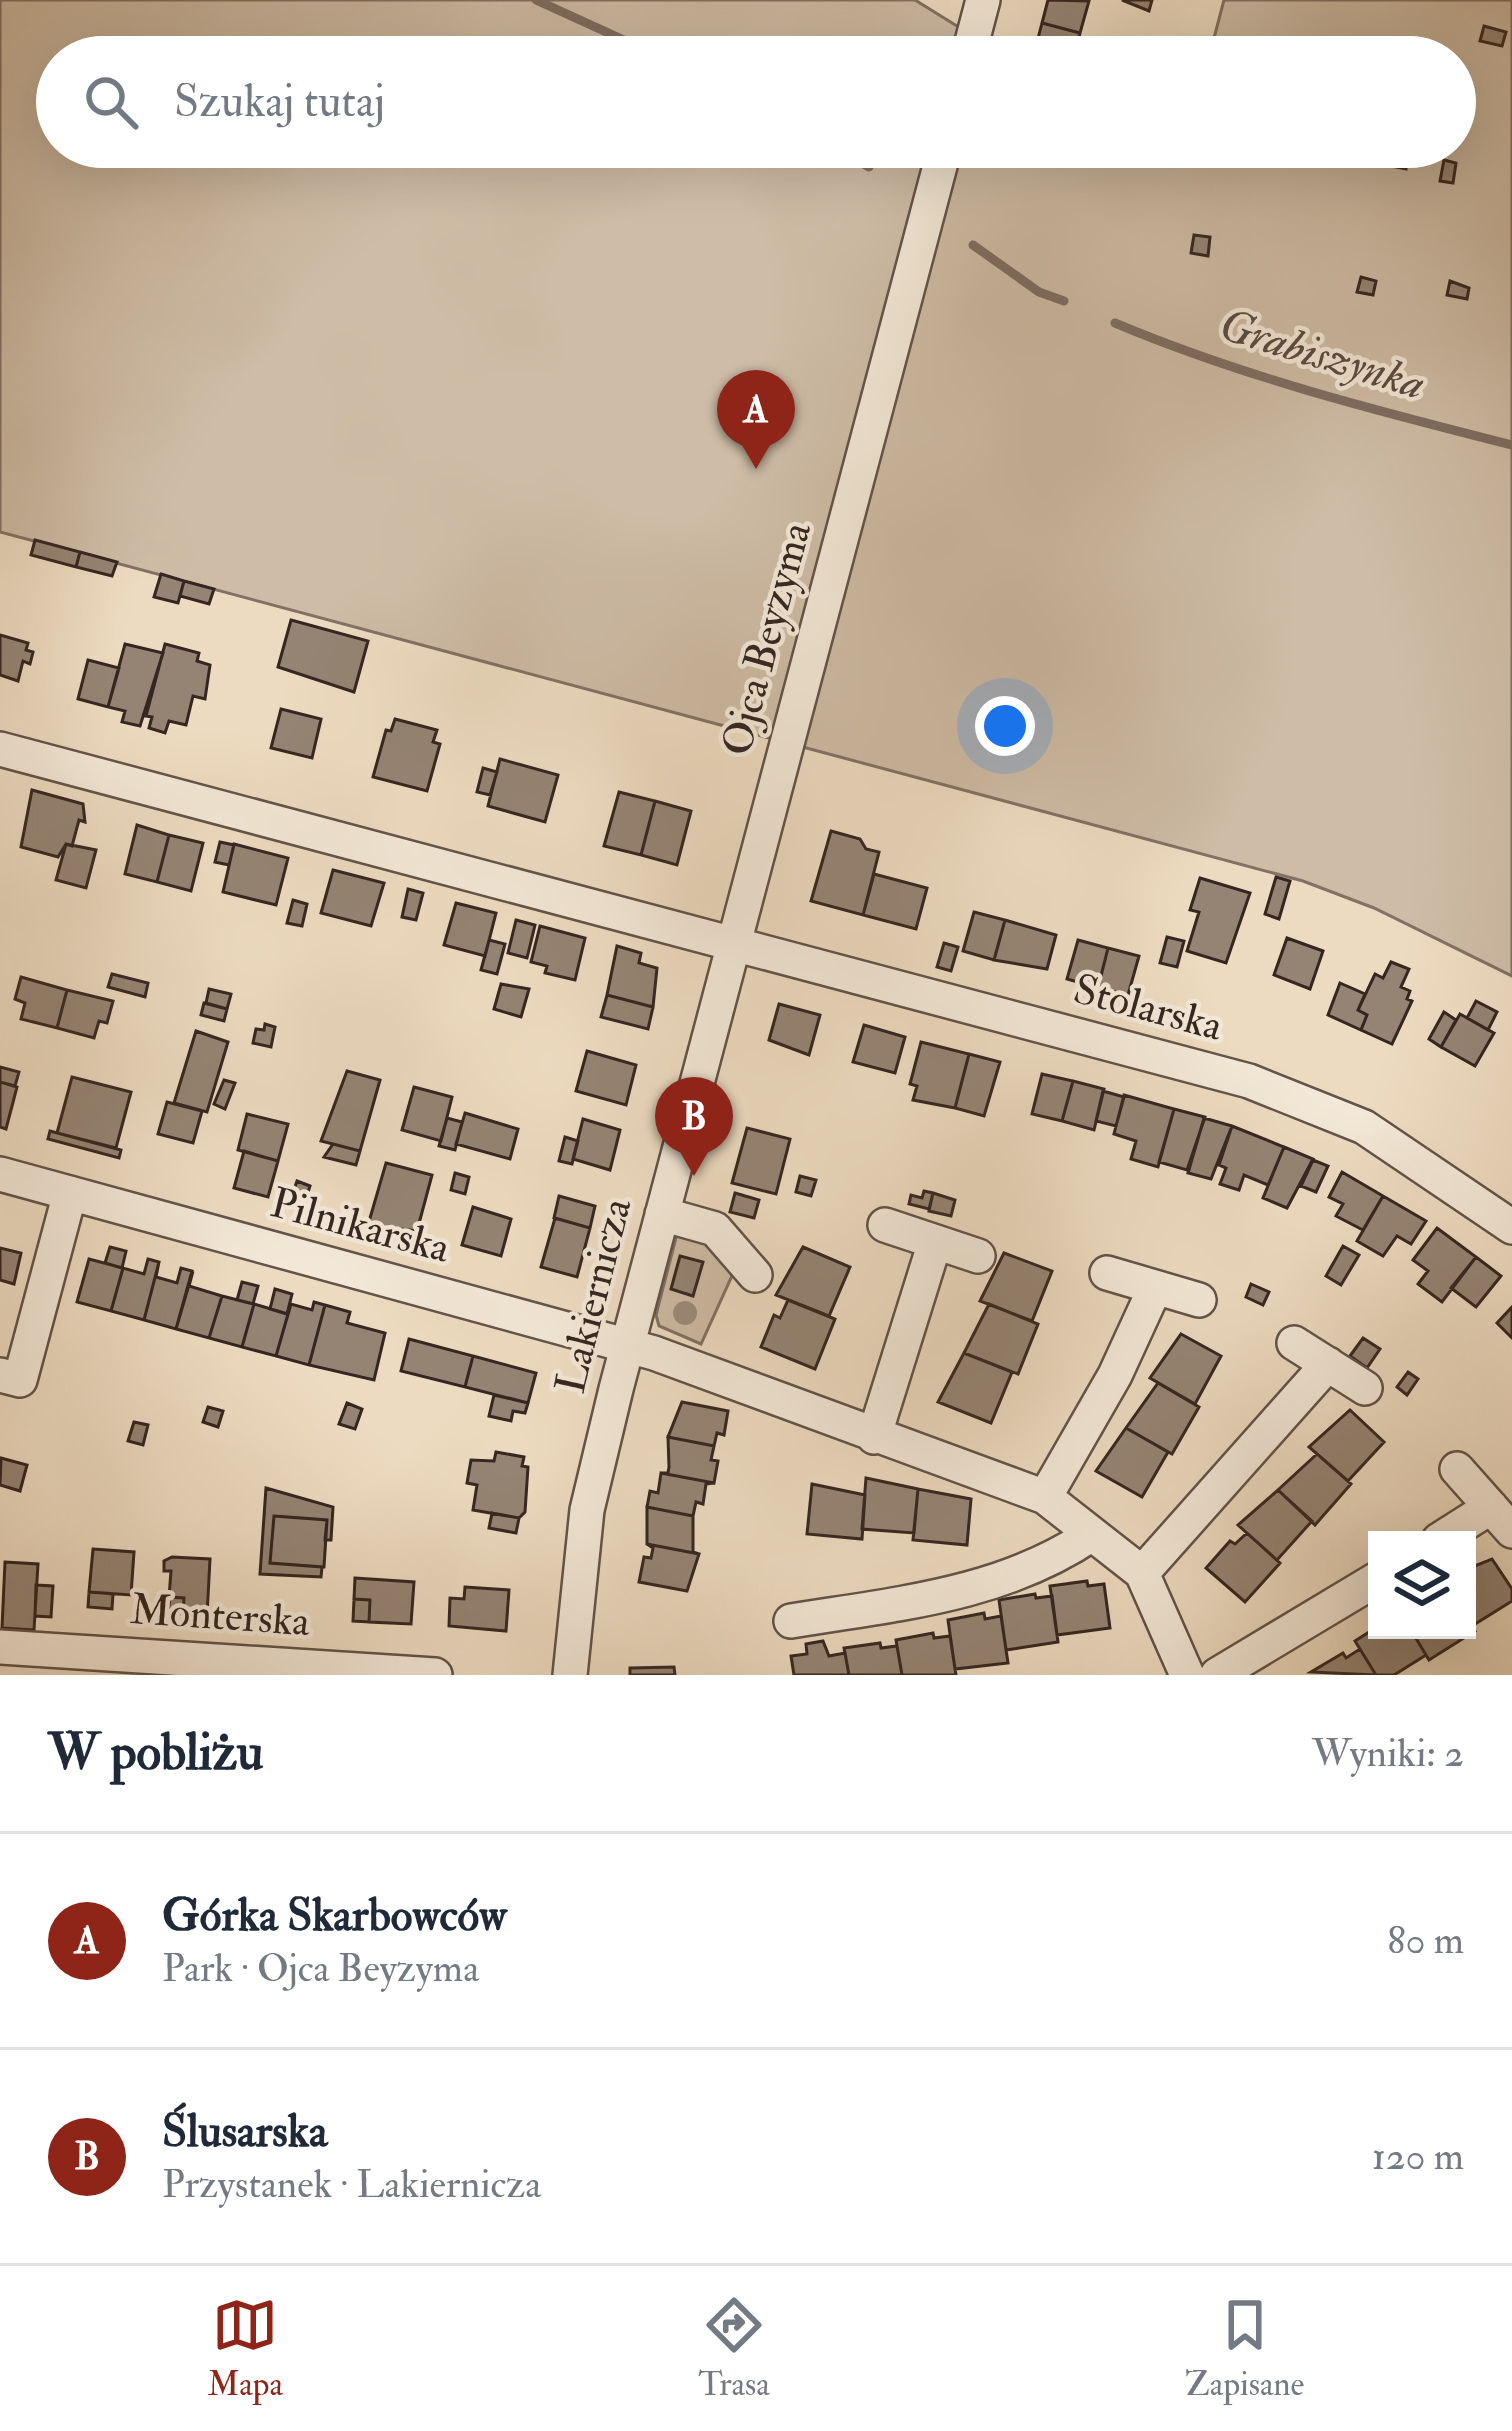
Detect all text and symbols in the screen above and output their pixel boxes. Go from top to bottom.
search box [36,36,1476,168]
icon: search [78,69,144,135]
text: Szukaj tutaj [174,74,385,130]
water label: Grabiszynka [1213,297,1431,413]
pin: A [717,370,795,469]
street label: Ojca Beyzyma [711,516,823,761]
your location [975,696,1035,756]
street label: Stolarska [1068,963,1229,1053]
pin: B [655,1077,733,1176]
street label: Pilnikarska [265,1177,456,1275]
street label: Lakiernicza [545,1192,643,1399]
map controls [1368,1531,1476,1639]
button: layers [1368,1531,1476,1639]
street label: Monterska [129,1584,312,1648]
text: W pobliżu [48,1721,263,1785]
text: Wyniki: 2 [1312,1729,1464,1778]
text: Górka Skarbowców [162,1888,507,1944]
text: A [75,1916,99,1965]
text: 80 m [1387,1916,1464,1965]
text: Park · Ojca Beyzyma [162,1944,479,1993]
text: Ślusarska [162,2104,327,2160]
text: B [74,2132,100,2181]
text: 120 m [1372,2132,1464,2181]
text: Przystanek · Lakiernicza [162,2160,541,2209]
tab: Mapa [208,2292,283,2405]
tab: Trasa [698,2292,770,2405]
tab: Zapisane [1185,2292,1304,2405]

